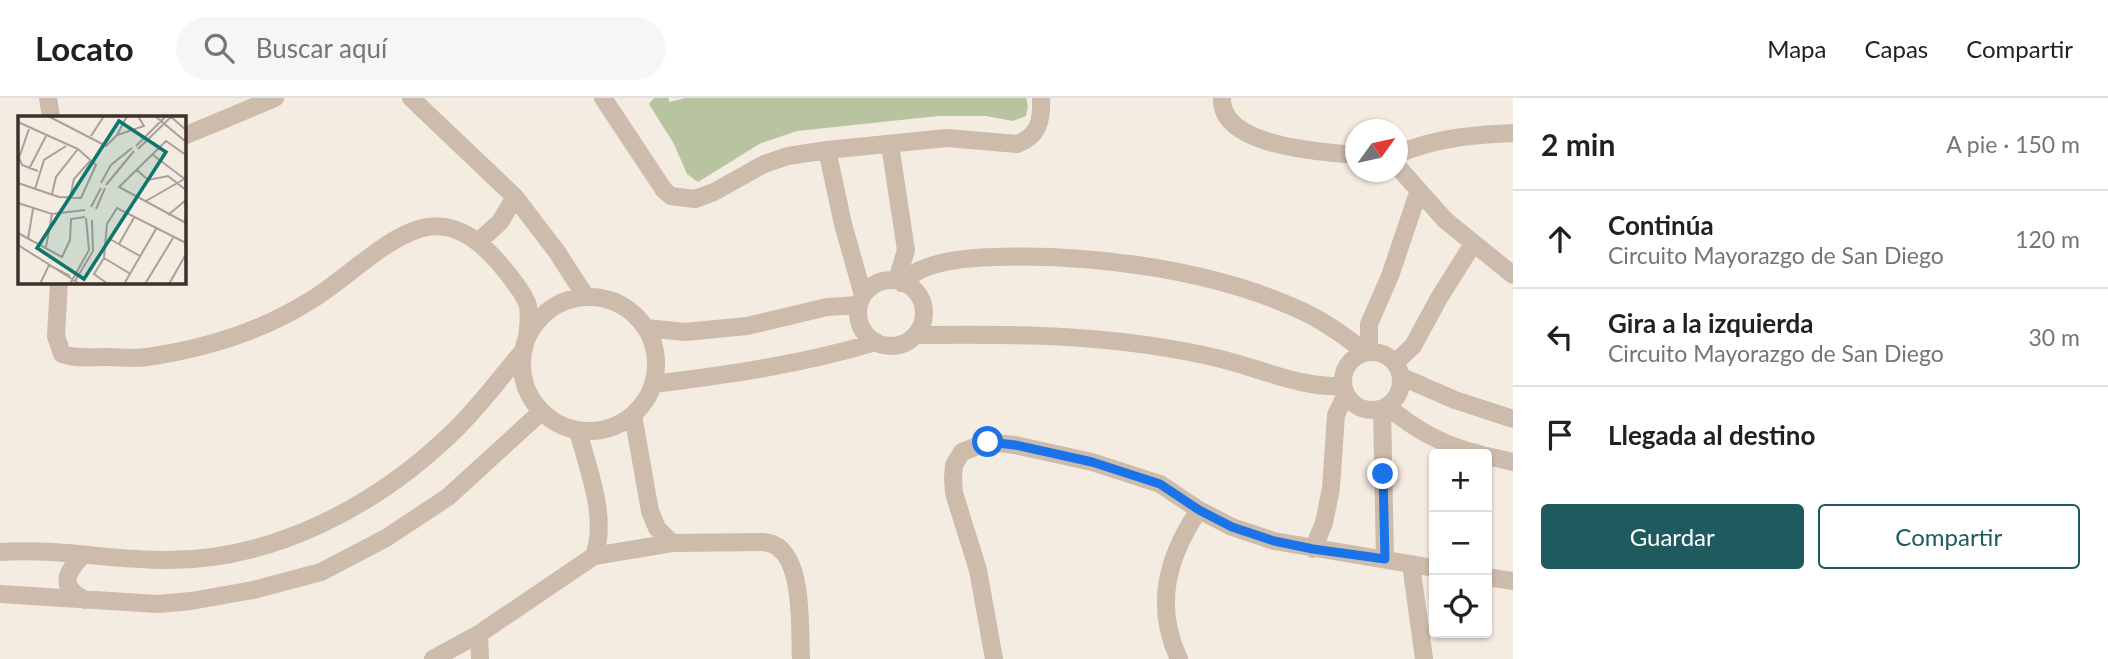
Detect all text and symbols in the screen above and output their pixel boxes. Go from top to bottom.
search box [176,17,666,80]
text: Locato [35,28,134,68]
icon: search [200,29,238,67]
text: Buscar aquí [256,32,387,64]
text: Mapa [1767,34,1826,63]
text: Capas [1864,34,1928,63]
text: Compartir [1966,34,2073,63]
inset map [18,116,186,284]
north arrow [1345,119,1408,182]
text: 2 min [1541,126,1615,162]
text: A pie · 150 m [1946,130,2080,158]
text: Continúa [1608,209,1714,241]
icon: ahead [1541,220,1579,258]
text: 120 m [2015,225,2080,253]
text: Circuito Mayorazgo de San Diego [1608,241,1944,269]
text: Gira a la izquierda [1608,307,1814,339]
icon: left [1541,318,1579,356]
text: 30 m [2029,323,2080,351]
text: Circuito Mayorazgo de San Diego [1608,339,1944,367]
icon: arrive [1541,416,1579,454]
text: Llegada al destino [1608,419,1815,451]
route start [972,426,1003,457]
map controls [1429,449,1492,638]
button: + [1429,449,1492,512]
route end [1367,458,1398,489]
button: Guardar [1541,504,1804,569]
button: Compartir [1818,504,2080,569]
button: − [1429,512,1492,575]
button: locate [1429,575,1492,638]

